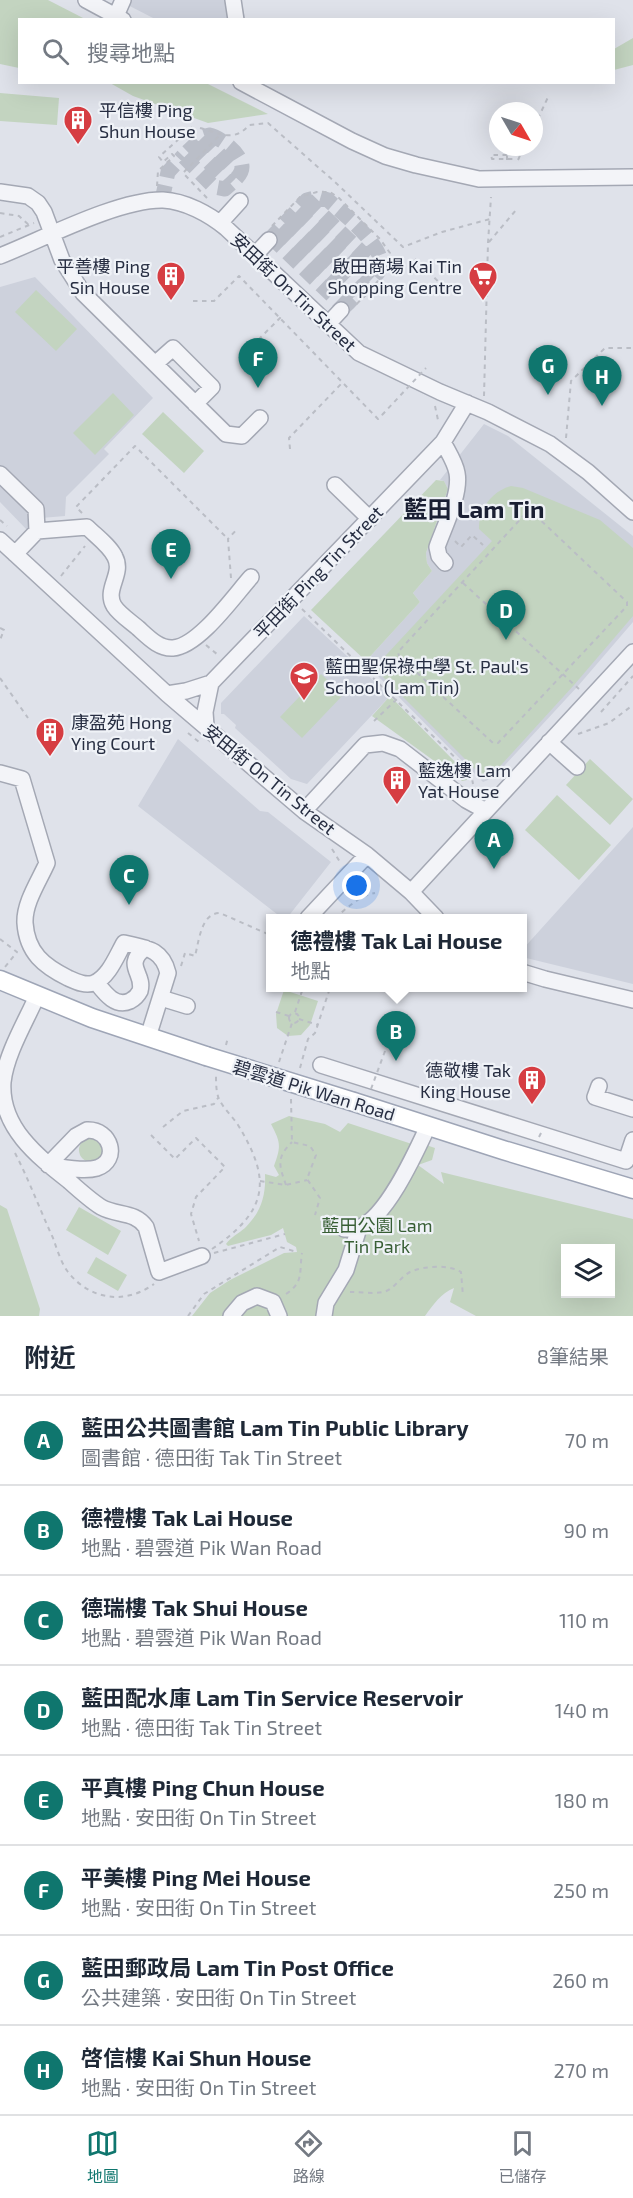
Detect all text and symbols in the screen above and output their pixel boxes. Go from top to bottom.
search box [18,18,615,84]
icon: search [39,35,72,68]
text: 搜尋地點 [87,39,175,65]
place label: 平信樓 Ping Shun House [99,99,196,142]
north arrow [489,102,543,156]
building icon: 平信樓 Ping Shun House [62,104,94,146]
street label: 安田街 On Tin Street [227,228,361,356]
place label: 平善樓 Ping Sin House [56,255,150,298]
place label: 啟田商場 Kai Tin Shopping Centre [327,255,462,298]
building icon: 平善樓 Ping Sin House [155,260,187,302]
supermarket icon: 啟田商場 Kai Tin Shopping Centre [467,260,499,302]
pin: F [238,338,278,388]
pin: G [528,346,568,395]
pin: H [582,356,622,406]
district label: 藍田 Lam Tin [403,494,545,523]
street label: 平田街 Ping Tin Street [249,501,387,643]
pin: E [152,530,190,579]
pin: D [486,590,526,640]
place label: 藍田聖保祿中學 St. Paul's School (Lam Tin) [325,655,529,698]
school or university icon: 藍田聖保祿中學 St. Paul's School (Lam Tin) [288,660,320,702]
place label: 康盈苑 Hong Ying Court [71,711,172,754]
building icon: 康盈苑 Hong Ying Court [34,716,66,758]
street label: 安田街 On Tin Street [200,719,341,839]
place label: 藍逸樓 Lam Yat House [418,759,511,802]
building icon: 藍逸樓 Lam Yat House [381,764,413,806]
pin: A [474,820,514,869]
pin: C [110,856,148,905]
your location [342,871,371,900]
popup [266,914,527,992]
text: 德禮樓 Tak Lai House [290,927,503,953]
text: 地點 [290,958,330,982]
pin: B [376,1012,416,1061]
street label: 碧雲道 Pik Wan Road [230,1055,398,1125]
place label: 德敬樓 Tak King House [420,1059,511,1102]
building icon: 德敬樓 Tak King House [516,1064,548,1106]
park label: 藍田公園 Lam Tin Park [322,1214,432,1257]
map controls [561,1244,615,1298]
button: layers [561,1244,615,1298]
text: 附近 [24,1341,76,1372]
text: 8筆結果 [537,1344,609,1368]
text: 藍田公共圖書館 Lam Tin Public Library [81,1414,469,1440]
text: A [37,1428,50,1452]
text: 70 m [565,1428,609,1452]
text: 圖書館 · 德田街 Tak Tin Street [81,1445,342,1469]
text: 德禮樓 Tak Lai House [81,1504,293,1530]
text: B [37,1518,50,1542]
text: 90 m [564,1518,609,1542]
text: 地點 · 碧雲道 Pik Wan Road [81,1535,322,1559]
text: 德瑞樓 Tak Shui House [81,1594,308,1620]
text: C [38,1608,49,1632]
text: 110 m [559,1608,609,1632]
text: 地點 · 碧雲道 Pik Wan Road [81,1625,322,1649]
text: 藍田配水庫 Lam Tin Service Reservoir [81,1684,463,1710]
text: D [37,1698,50,1722]
text: 140 m [555,1698,609,1722]
text: 地點 · 德田街 Tak Tin Street [81,1715,322,1739]
text: 平真樓 Ping Chun House [81,1774,325,1800]
text: E [38,1788,49,1812]
text: 180 m [555,1788,609,1812]
text: 地點 · 安田街 On Tin Street [81,1805,316,1829]
text: 平美樓 Ping Mei House [81,1864,311,1890]
text: F [38,1878,49,1902]
text: 250 m [553,1878,609,1902]
text: 地點 · 安田街 On Tin Street [81,1895,316,1919]
text: 藍田郵政局 Lam Tin Post Office [81,1954,394,1980]
text: G [37,1968,50,1992]
text: 260 m [552,1968,609,1992]
text: 公共建築 · 安田街 On Tin Street [81,1985,356,2009]
text: 啓信樓 Kai Shun House [81,2044,312,2070]
text: H [37,2058,50,2082]
text: 270 m [553,2058,609,2082]
text: 地點 · 安田街 On Tin Street [81,2075,316,2099]
tab: 地圖 [86,2127,119,2187]
tab: 路線 [292,2127,325,2187]
tab: 已儲存 [498,2127,546,2187]

